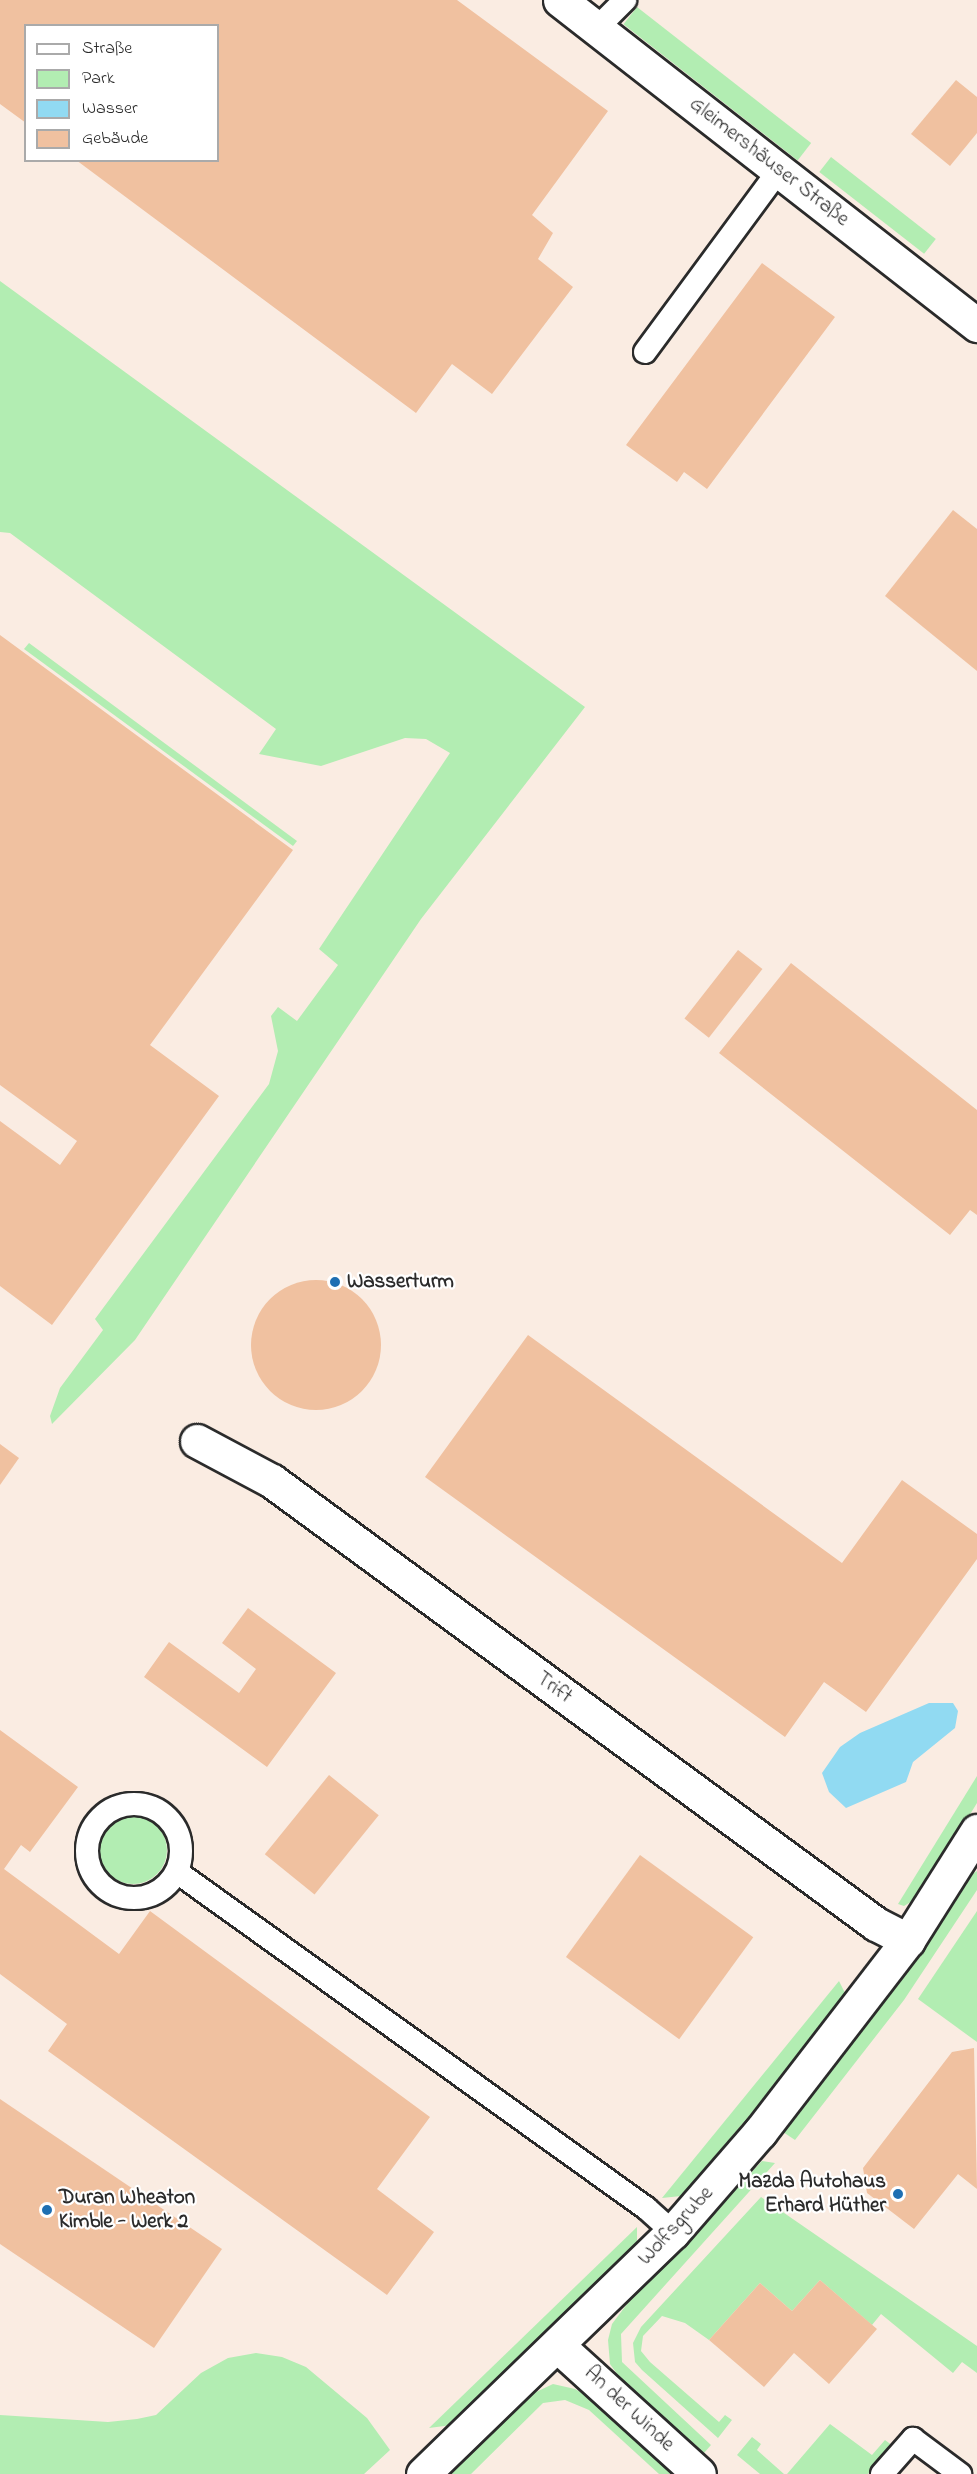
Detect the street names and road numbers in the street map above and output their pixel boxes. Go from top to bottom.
street label: Gleimershäuser Straße [684,92,854,232]
street label: Trift [531,1667,577,1709]
street label: Wolfsgrube [633,2181,719,2271]
street label: An der Winde [579,2361,679,2457]

